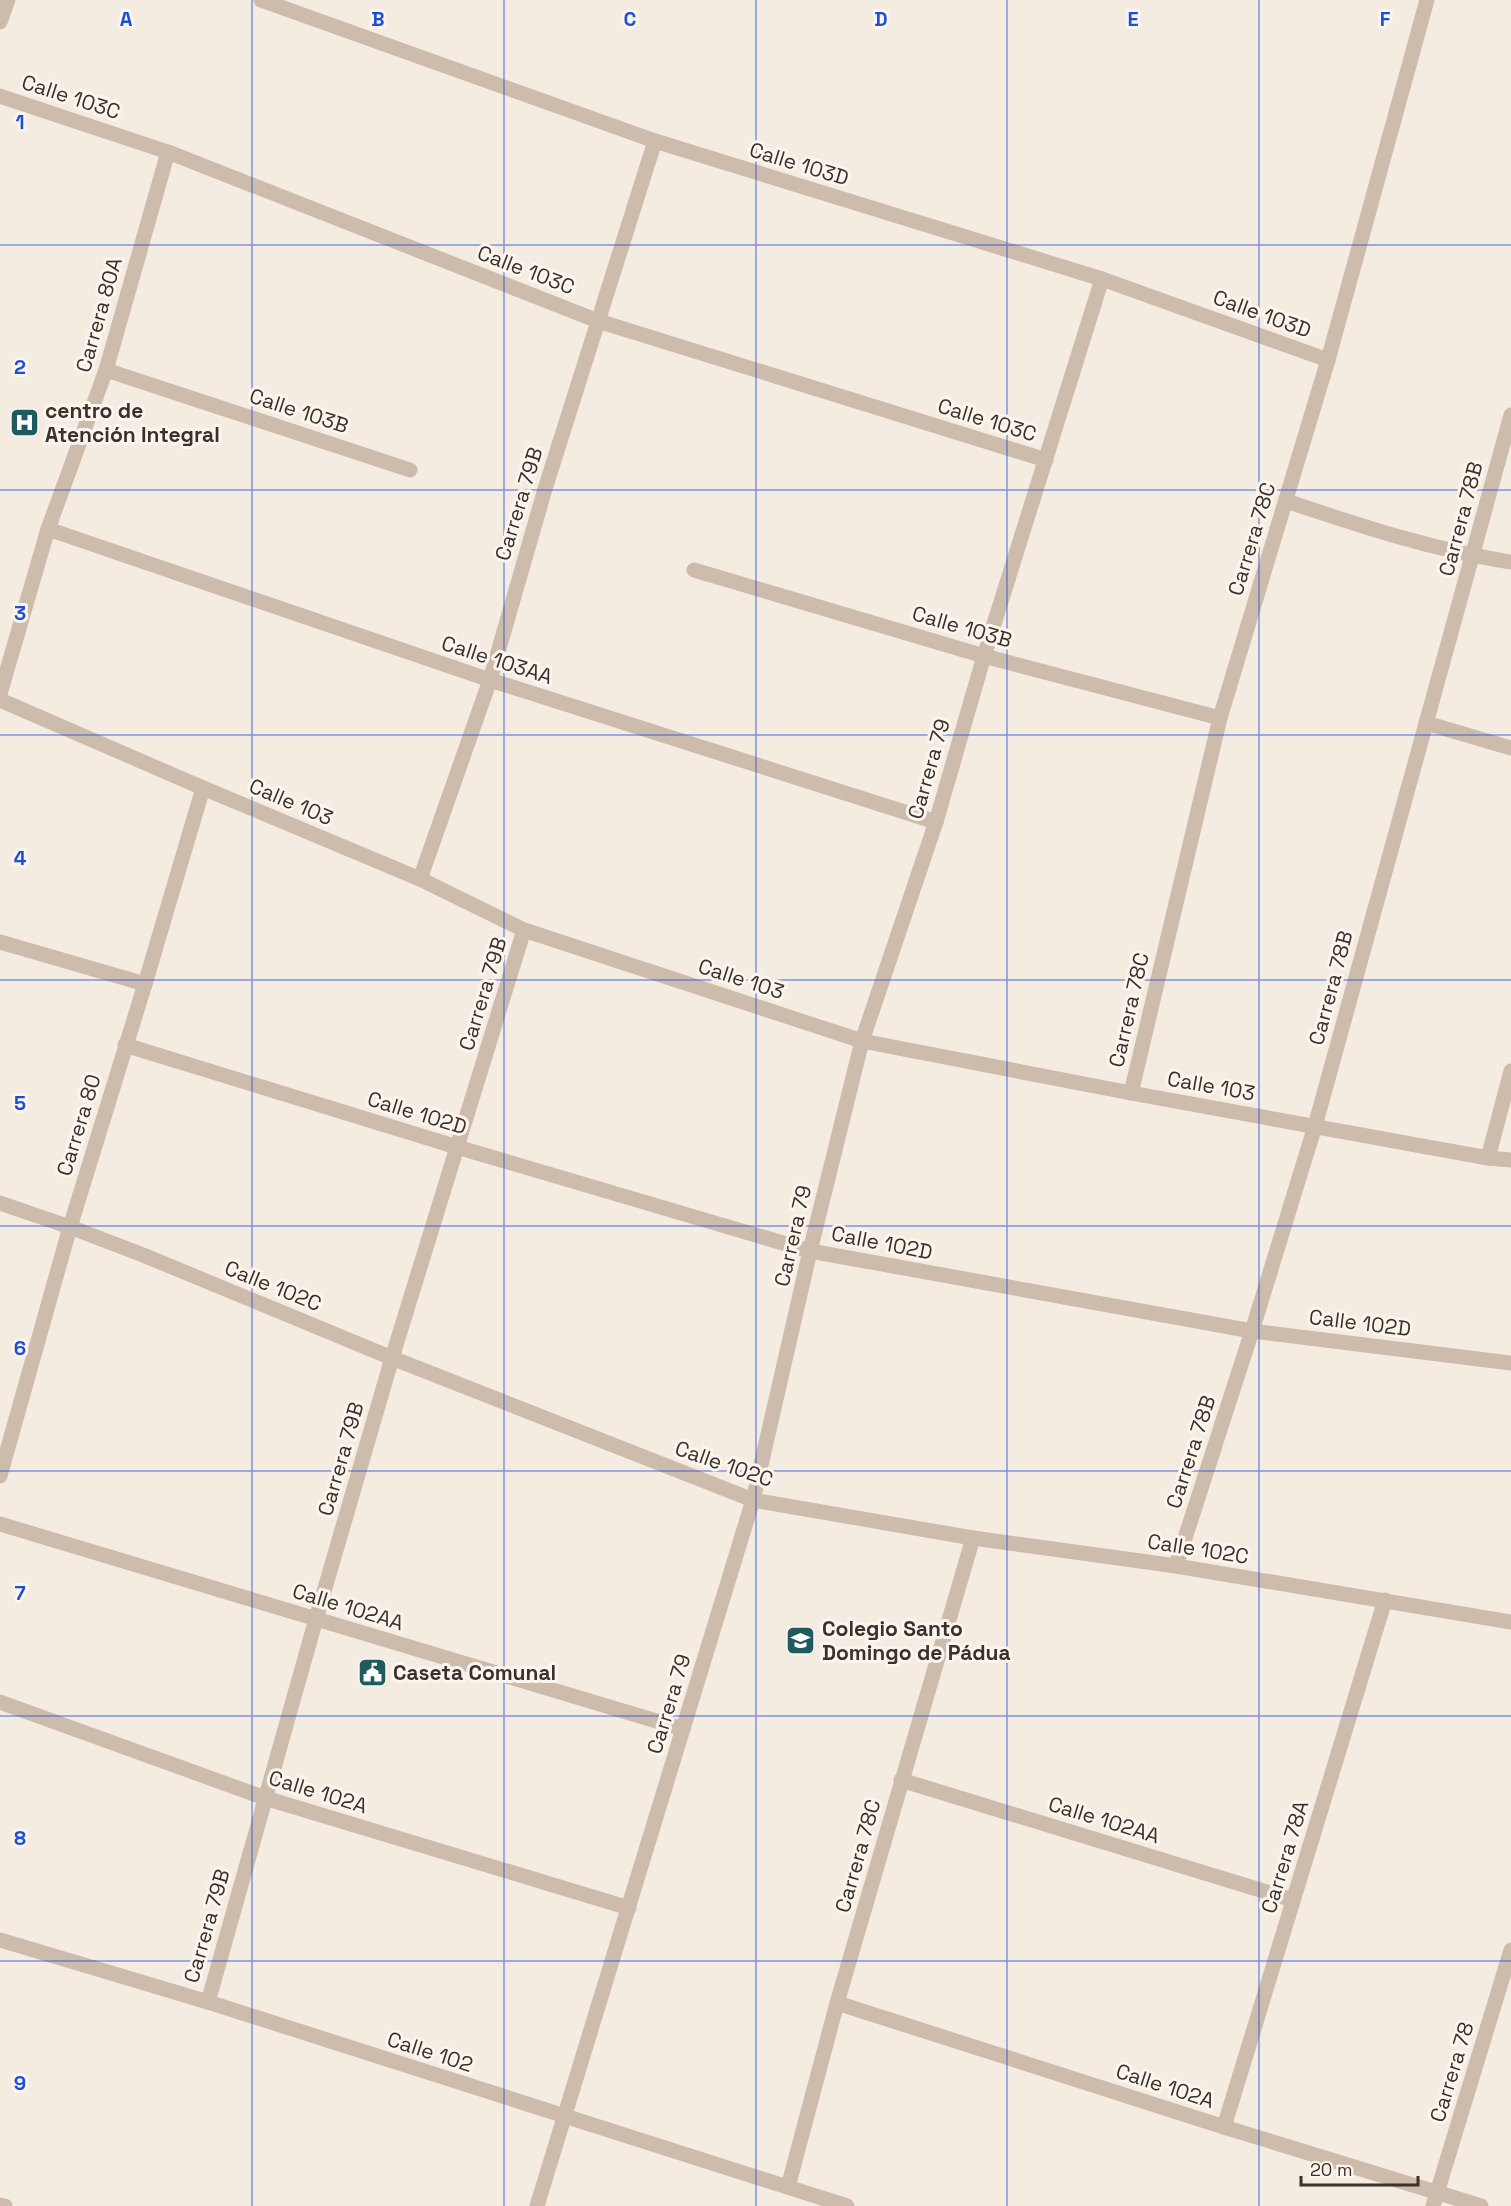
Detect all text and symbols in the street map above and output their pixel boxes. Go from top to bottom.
text: A [120,6,133,32]
text: B [371,6,385,32]
text: C [624,6,637,32]
text: D [874,6,888,32]
text: E [1127,6,1139,32]
text: F [1380,6,1391,32]
street label: Calle 103C [19,69,123,125]
street label: Calle 103D [746,136,852,191]
street label: Calle 103C [474,239,579,300]
street label: Carrera 80A [69,254,128,375]
street label: Calle 103D [1209,283,1315,344]
text: 2 [14,354,26,380]
street label: Calle 103B [246,382,352,439]
street label: Calle 103C [934,392,1040,447]
place label: centro de Atención Integral [45,397,220,448]
hospital icon: centro de Atención Integral [8,407,40,439]
street label: Carrera 79B [489,444,549,564]
street label: Carrera 78B [1432,459,1489,579]
street label: Carrera 78C [1222,479,1282,599]
street label: Calle 103B [909,599,1015,654]
text: 3 [14,600,26,626]
street label: Calle 103AA [438,629,556,690]
street label: Carrera 79 [901,716,956,822]
street label: Calle 103 [245,772,337,831]
text: 4 [14,845,27,871]
street label: Carrera 78B [1302,928,1359,1048]
street label: Carrera 79B [453,934,513,1054]
street label: Carrera 78C [1102,950,1155,1070]
street label: Calle 103 [695,952,787,1005]
street label: Calle 103 [1165,1065,1257,1106]
street label: Carrera 80 [50,1071,107,1179]
street label: Calle 102D [364,1085,470,1140]
text: 5 [14,1090,26,1116]
street label: Carrera 79 [768,1183,817,1289]
street label: Calle 102D [829,1219,935,1266]
street label: Calle 102C [221,1254,326,1317]
street label: Calle 102D [1308,1303,1413,1342]
text: 6 [14,1335,26,1361]
street label: Carrera 78B [1160,1392,1221,1512]
street label: Carrera 79B [311,1399,370,1519]
street label: Calle 102C [672,1434,777,1493]
street label: Calle 102C [1146,1527,1251,1570]
street label: Calle 102AA [289,1577,407,1636]
text: 7 [14,1580,26,1606]
place label: Colegio Santo Domingo de Pádua [822,1615,1011,1666]
school or university icon: Colegio Santo Domingo de Pádua [785,1625,817,1657]
street label: Carrera 79 [641,1651,697,1757]
public building icon: Caseta Comunal [356,1657,388,1689]
place label: Caseta Comunal [393,1659,556,1686]
street label: Calle 102A [266,1764,371,1819]
street label: Calle 102AA [1045,1790,1163,1849]
street label: Carrera 78C [828,1796,887,1916]
street label: Carrera 78A [1255,1797,1314,1917]
text: 8 [14,1825,26,1851]
street label: Carrera 79B [177,1866,236,1986]
street label: Carrera 78 [1424,2018,1480,2125]
street label: Calle 102 [384,2025,476,2078]
street label: Calle 102A [1113,2057,1218,2114]
text: 9 [14,2070,26,2096]
scale bar [1301,2149,1418,2187]
text: 20 m [1310,2158,1353,2181]

